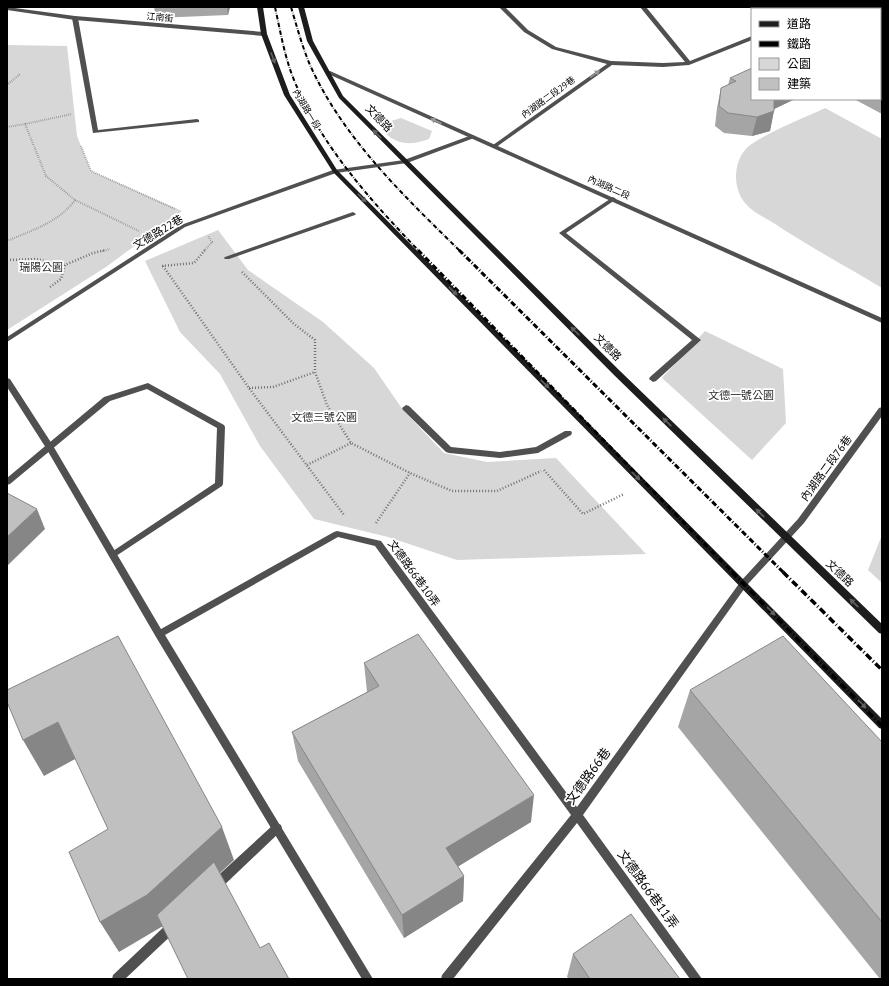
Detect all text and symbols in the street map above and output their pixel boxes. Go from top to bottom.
legend [751,8,881,100]
street label: 江南街 [146,10,174,24]
text: 道路 [787,16,811,31]
text: 鐵路 [787,36,811,51]
one-way arrow [271,52,277,64]
text: 公園 [787,56,811,71]
one-way arrow [590,70,600,78]
street label: 內湖路二段29巷 [519,74,577,120]
text: 建築 [787,76,811,91]
street label: 內湖路一段 [291,87,323,131]
street label: 文德路 [363,101,395,135]
one-way arrow [431,118,442,124]
one-way arrow [372,129,382,139]
street label: 內湖路二段 [586,173,632,201]
one-way arrow [357,194,367,203]
street label: 文德路22巷 [130,212,186,252]
park label: 瑞陽公園 [19,260,63,274]
one-way arrow [448,286,458,296]
one-way arrow [570,326,580,336]
street label: 文德路 [591,330,625,364]
one-way arrow [540,379,550,388]
park label: 文德一號公園 [708,388,774,402]
park label: 文德三號公園 [291,410,357,424]
one-way arrow [662,417,672,427]
street label: 內湖路二段76巷 [797,432,855,504]
one-way arrow [632,471,641,481]
one-way arrow [755,508,766,517]
street label: 文德路66巷10弄 [385,537,443,609]
street label: 文德路 [823,557,857,589]
one-way arrow [849,598,859,608]
one-way arrow [766,606,776,616]
one-way arrow [857,699,867,709]
street label: 文德路66巷 [562,744,614,808]
street label: 文德路66巷11弄 [614,846,682,932]

